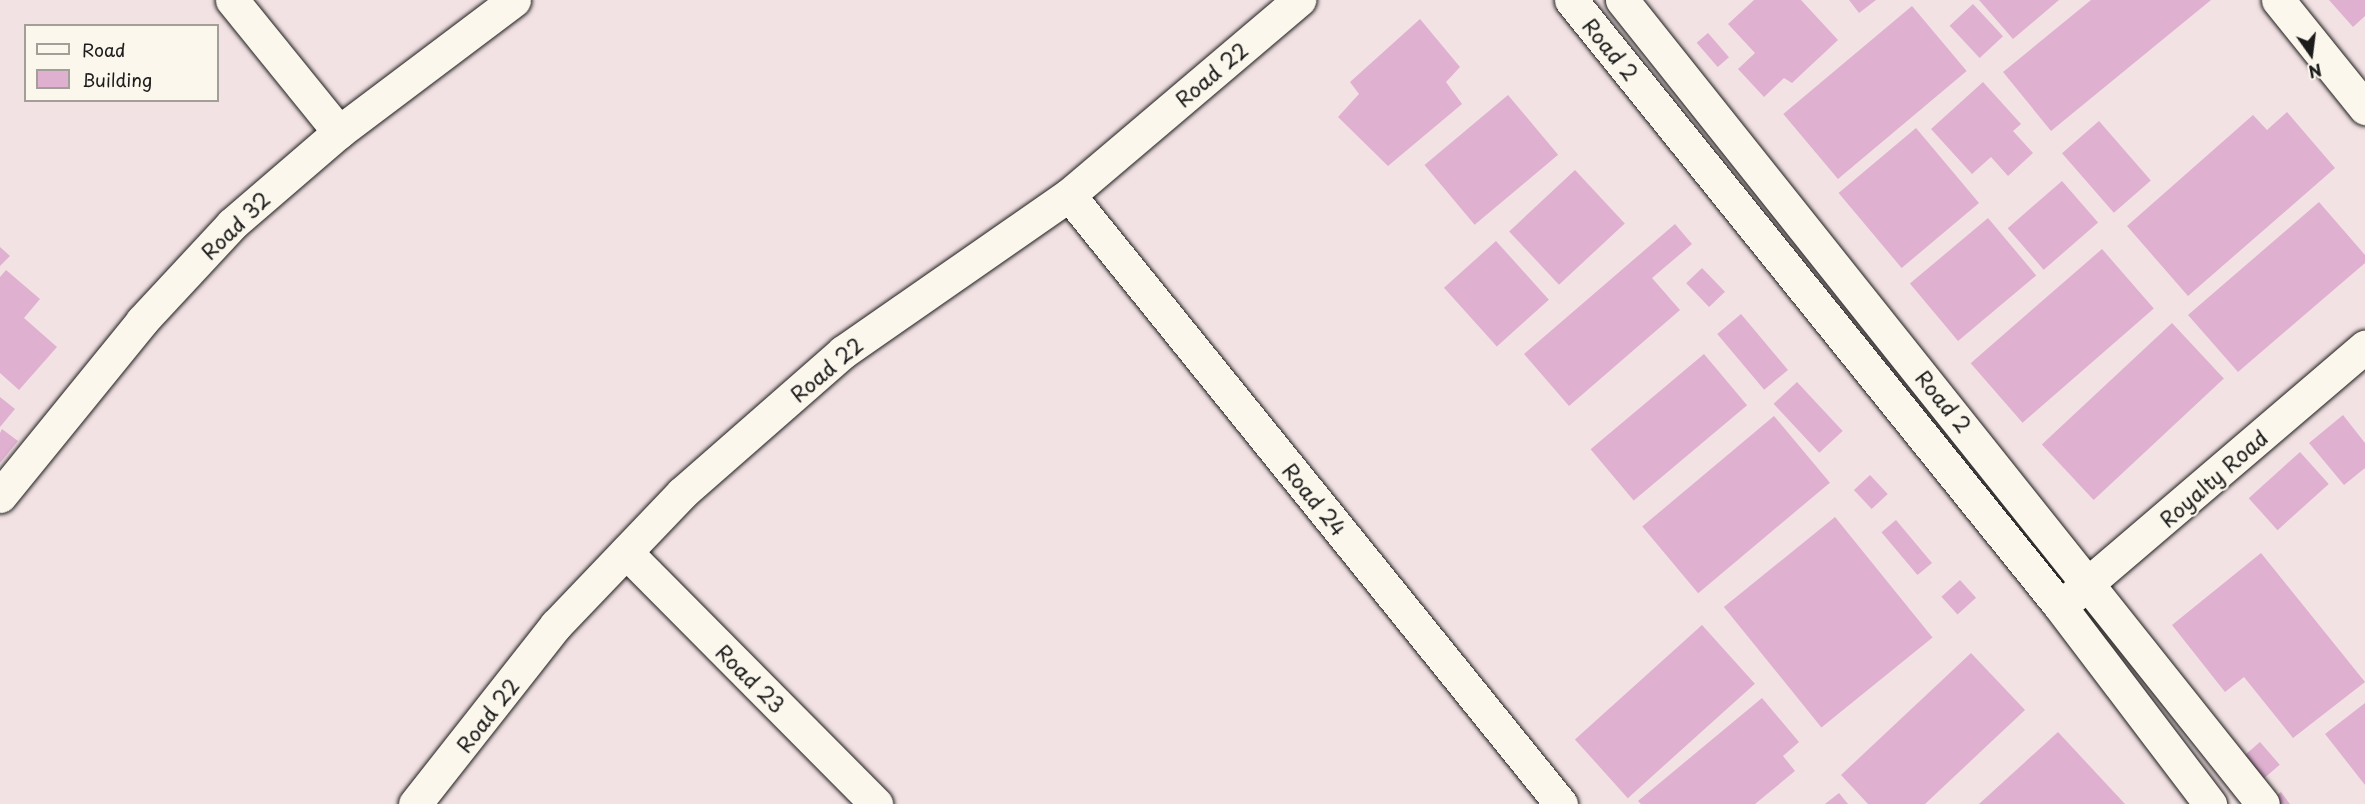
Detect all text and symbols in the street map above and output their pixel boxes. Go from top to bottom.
street label: Road 2 [1578,13,1644,85]
legend [24,24,219,102]
north arrow [2281,24,2341,84]
text: Road [82,36,126,63]
street label: Road 22 [1170,37,1252,111]
text: N [2306,58,2324,85]
text: Building [82,66,152,93]
street label: Road 32 [195,186,275,264]
street label: Road 22 [785,332,867,406]
street label: Road 2 [1911,365,1977,437]
street label: Royalty Road [2154,424,2272,532]
street label: Road 24 [1278,458,1352,540]
street label: Road 23 [712,639,790,717]
street label: Road 22 [451,673,523,757]

